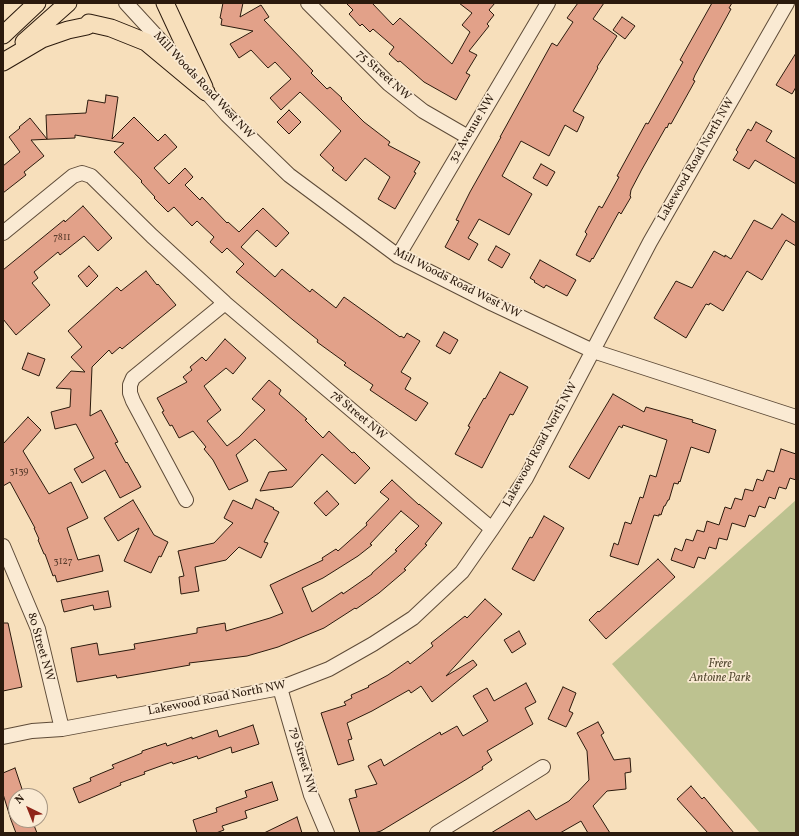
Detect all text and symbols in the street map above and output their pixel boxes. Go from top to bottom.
street label: Mill Woods Road West NW [149,29,257,143]
street label: 75 Street NW [353,48,413,104]
street label: 32 Avenue NW [447,92,499,166]
street label: Lakewood Road North NW [656,96,738,224]
house number: 7811 [53,232,71,244]
street label: Mill Woods Road West NW [391,245,523,323]
street label: Lakewood Road North NW [501,380,581,510]
street label: 78 Street NW [327,388,389,444]
house number: 3139 [9,466,29,478]
house number: 3127 [54,556,72,568]
street label: 80 Street NW [23,611,57,683]
park label: Frère Antoine Park [689,658,751,686]
street label: Lakewood Road North NW [147,679,287,719]
street label: 79 Street NW [286,726,318,796]
north arrow [8,788,48,828]
text: N [12,791,28,808]

